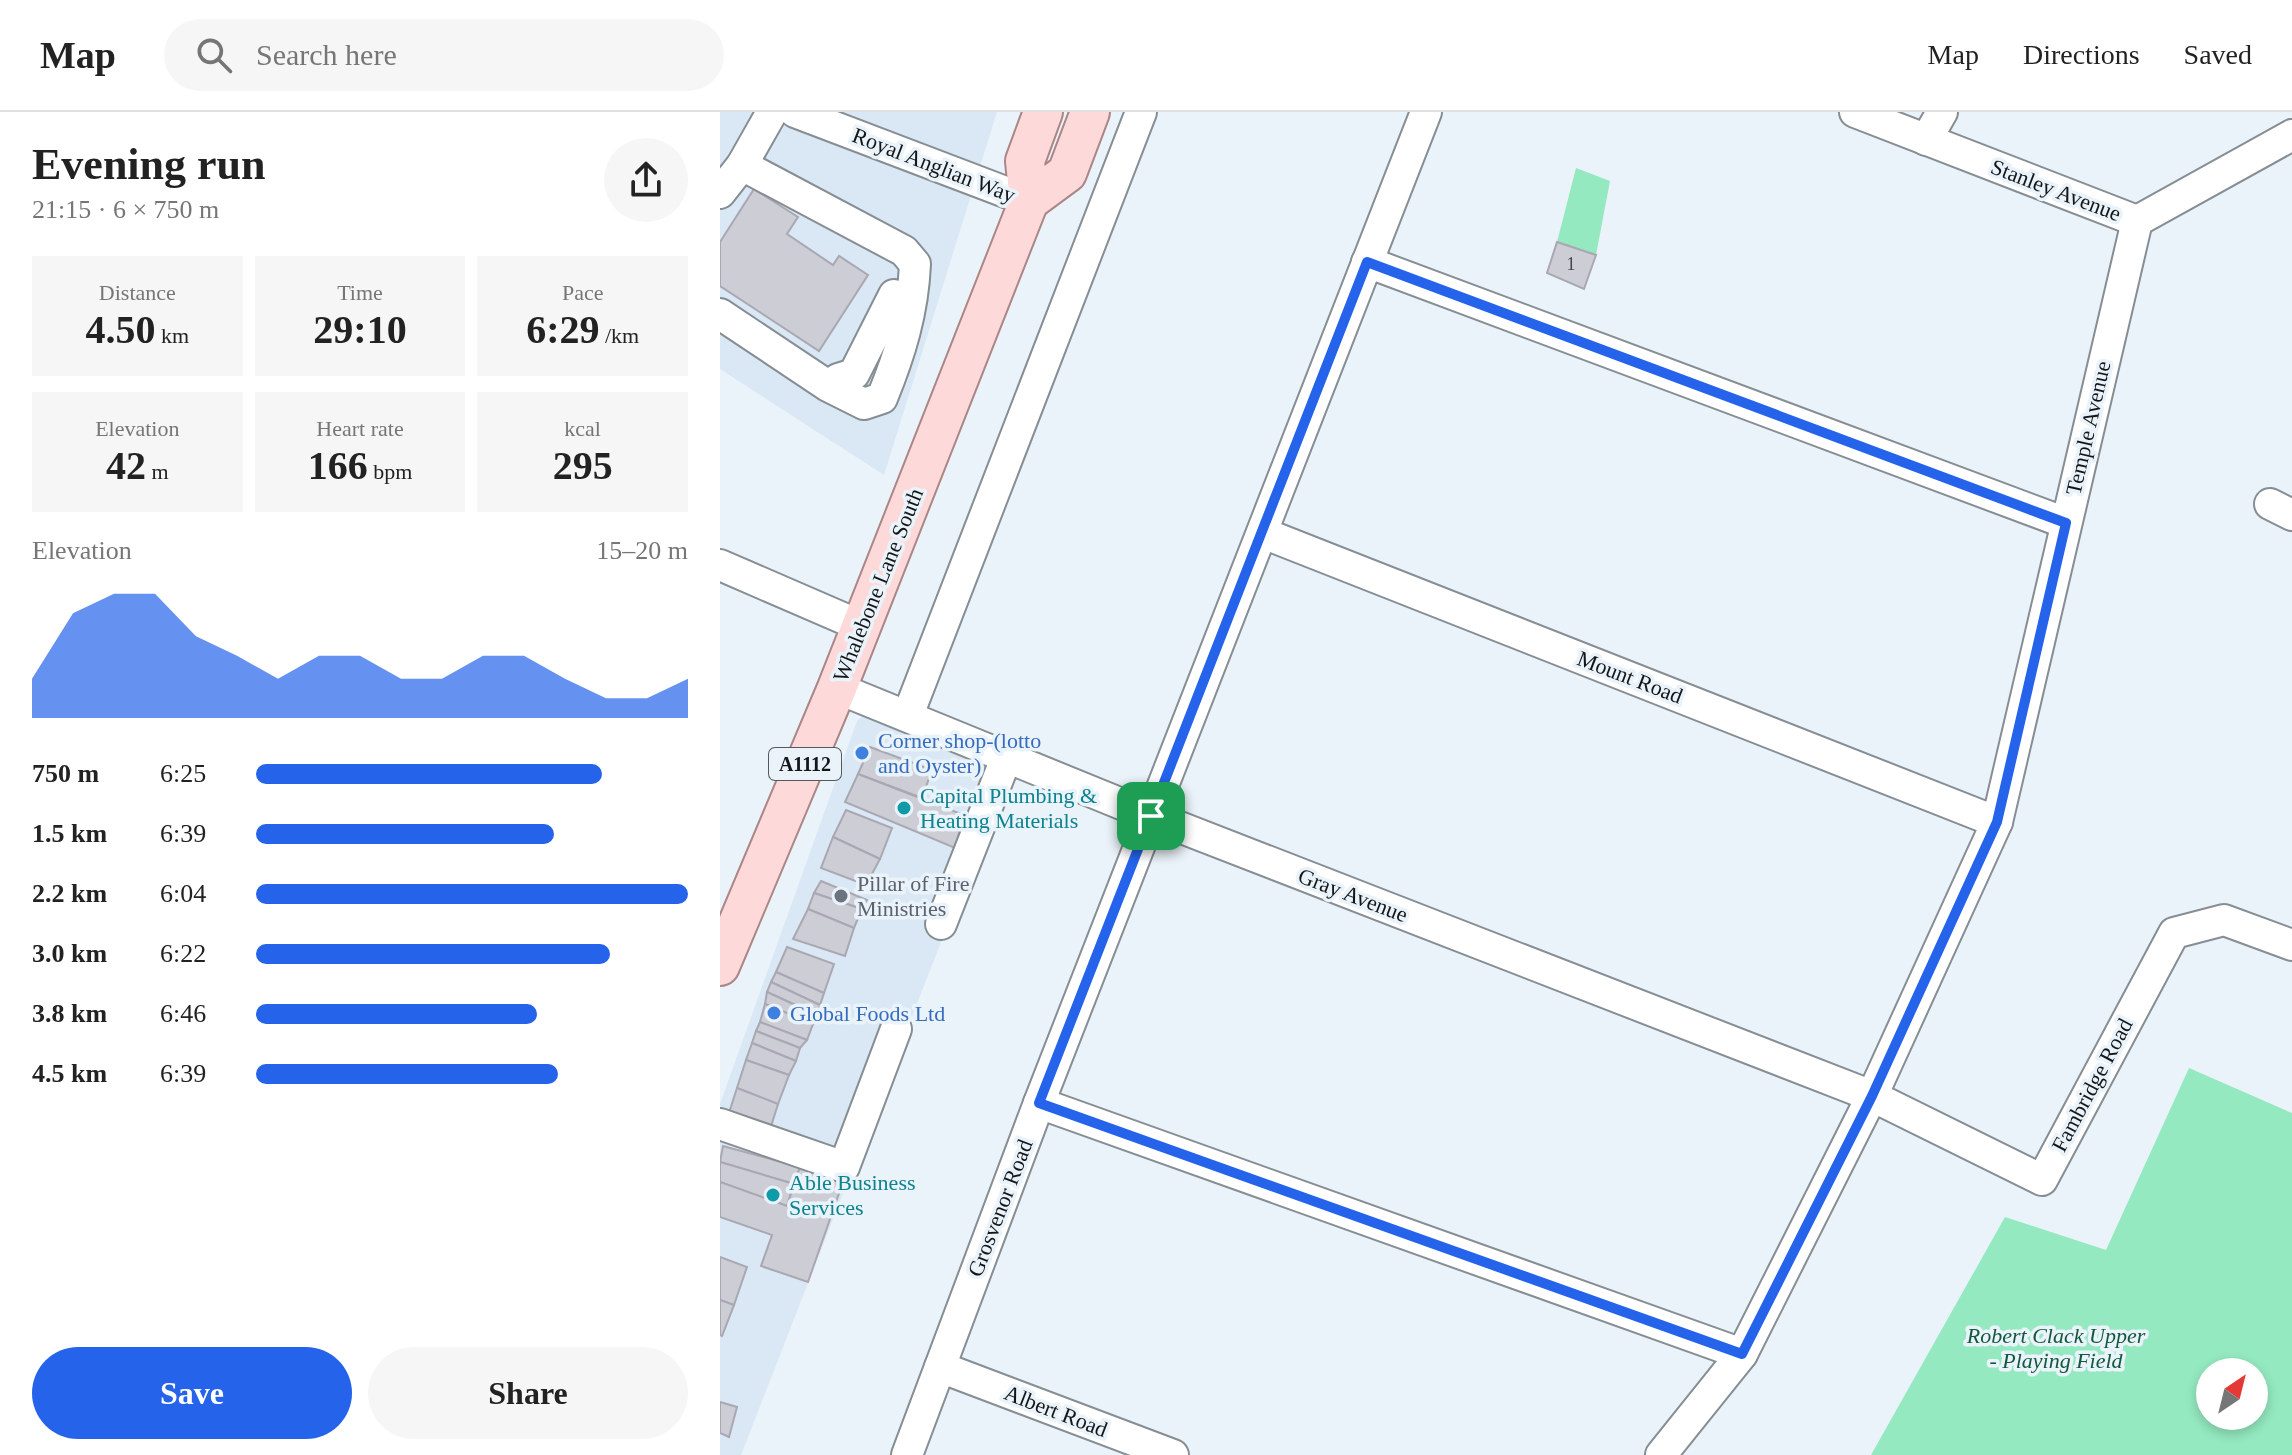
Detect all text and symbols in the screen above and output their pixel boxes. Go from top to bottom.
search box [164,19,724,91]
icon: search [192,33,236,77]
text: Map [40,34,116,76]
text: Search here [256,38,397,71]
text: Map [1928,39,1979,70]
text: Directions [2023,39,2140,70]
text: Saved [2184,39,2252,70]
street label: Royal Anglian Way [849,122,1019,208]
button: share [604,138,688,222]
text: Evening run [32,140,266,189]
street label: Stanley Avenue [1988,154,2124,226]
text: 21:15 · 6 × 750 m [32,195,219,224]
house number: 1 [1567,254,1576,274]
text: Distance [99,280,176,305]
text: Time [337,280,383,305]
text: Pace [562,280,603,305]
text: 4.50 [86,307,156,352]
text: 29:10 [313,307,407,352]
text: 6:29 [526,307,599,352]
text: km [156,323,189,348]
text: /km [599,323,639,348]
street label: Temple Avenue [2060,359,2116,497]
text: Elevation [95,416,179,441]
text: Heart rate [316,416,404,441]
text: kcal [564,416,601,441]
text: 42 [106,443,146,488]
text: 166 [308,443,368,488]
text: 295 [553,443,613,488]
text: m [146,459,169,484]
text: bpm [368,459,412,484]
street label: Whalebone Lane South [828,485,928,685]
text: Elevation [32,536,132,565]
text: 15–20 m [596,536,688,565]
street label: Mount Road [1574,646,1686,708]
place label: Corner shop-(lotto and Oyster) [878,728,1041,778]
marker: Corner shop-(lotto and Oyster) [853,744,871,762]
road number: A1112 [769,748,841,780]
text: 750 m [32,759,99,788]
text: 6:25 [160,759,206,788]
pin [1117,782,1185,850]
place label: Capital Plumbing & Heating Materials [920,783,1097,833]
icon: arrive [1129,794,1173,838]
marker: Capital Plumbing & Heating Materials [895,799,913,817]
text: 1.5 km [32,819,107,848]
text: 6:39 [160,819,206,848]
street label: Gray Avenue [1295,863,1411,927]
place label: Pillar of Fire Ministries [857,871,969,921]
text: 2.2 km [32,879,107,908]
text: 6:04 [160,879,206,908]
marker: Pillar of Fire Ministries [832,887,850,905]
text: 3.0 km [32,939,107,968]
text: 6:22 [160,939,206,968]
text: 3.8 km [32,999,107,1028]
text: 6:46 [160,999,206,1028]
place label: Global Foods Ltd [790,1001,945,1026]
marker: Global Foods Ltd [765,1004,783,1022]
street label: Fambridge Road [2046,1014,2138,1156]
text: 4.5 km [32,1059,107,1088]
text: 6:39 [160,1059,206,1088]
street label: Grosvenor Road [962,1136,1038,1280]
place label: Able Business Services [789,1170,916,1220]
marker: Able Business Services [764,1186,782,1204]
park label: Robert Clack Upper - Playing Field [1966,1323,2146,1373]
button: Save [32,1347,352,1439]
button: Share [368,1347,688,1439]
north arrow [2196,1358,2268,1430]
map controls [2196,1358,2268,1430]
street label: Albert Road [1001,1380,1111,1442]

